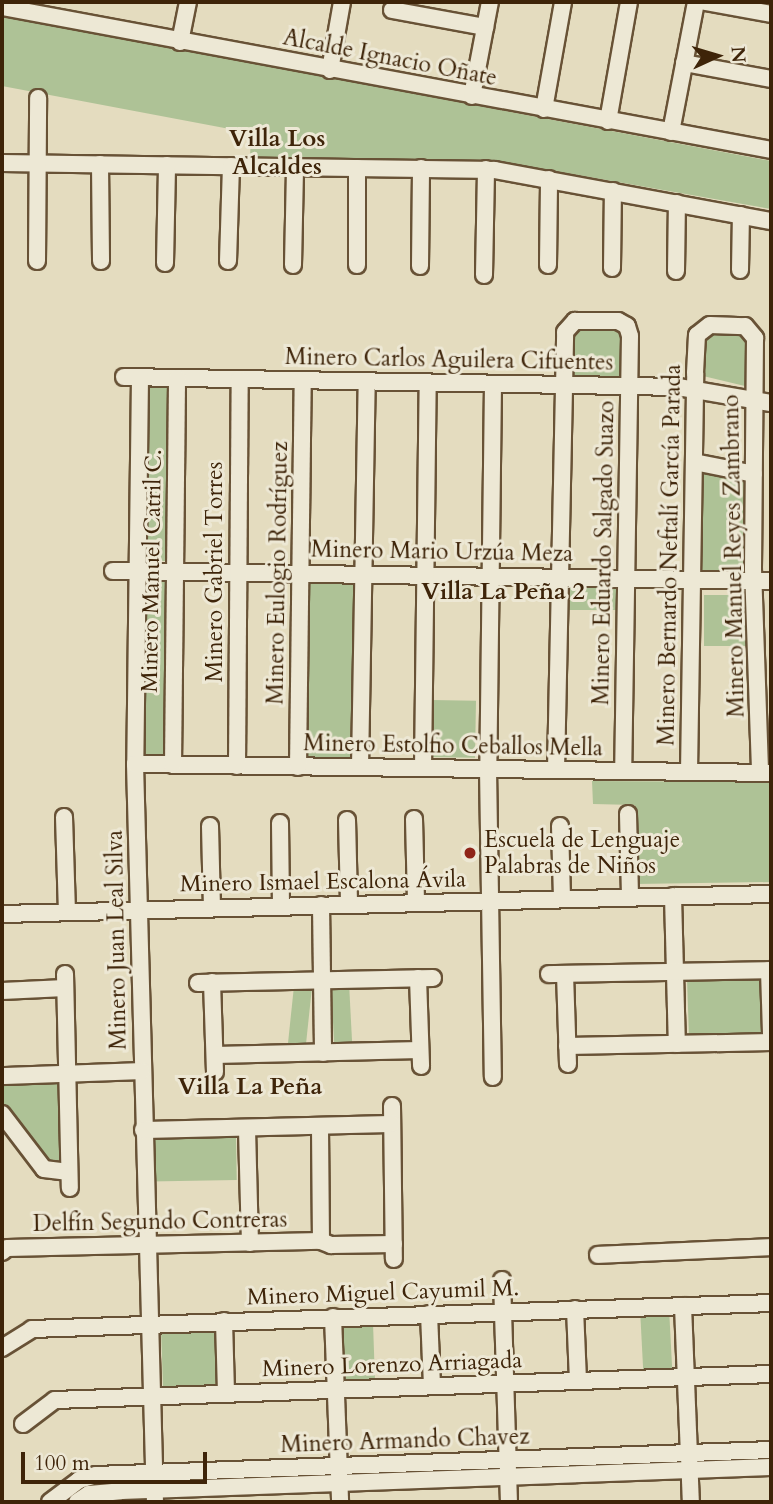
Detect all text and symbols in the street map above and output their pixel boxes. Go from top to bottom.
north arrow [682,21,752,91]
street label: Alcalde Ignacio Oñate [281,24,499,92]
text: N [724,45,751,64]
district label: Villa Los Alcaldes [229,125,325,181]
street label: Minero Carlos Aguilera Cifuentes [285,343,613,377]
street label: Minero Bernardo Neftalí García Parada [653,364,687,746]
street label: Minero Manuel Reyes Zambrano [717,394,751,718]
street label: Minero Eduardo Salgado Suazo [588,400,620,706]
street label: Minero Eulogio Rodríguez [262,441,294,705]
street label: Minero Manuel Catril C. [136,449,168,693]
street label: Minero Gabriel Torres [201,462,229,682]
street label: Minero Mario Urzúa Meza [311,536,573,568]
district label: Villa La Peña 2 [421,578,585,606]
street label: Minero Estolfio Ceballos Mella [303,730,603,762]
place label: Escuela de Lenguaje Palabras de Niños [484,826,680,880]
street label: Minero Juan Leal Silva [101,830,133,1050]
marker: Escuela de Lenguaje Palabras de Niños [462,845,478,861]
street label: Minero Ismael Escalona Ávila [180,866,466,898]
district label: Villa La Peña [178,1073,322,1101]
street label: Delfín Segundo Contreras [33,1206,287,1238]
street label: Minero Miguel Cayumil M. [246,1274,520,1312]
street label: Minero Lorenzo Arriagada [261,1347,523,1383]
street label: Minero Armando Chavez [280,1423,530,1459]
scale bar [24,1438,210,1482]
text: 100 m [34,1449,90,1478]

